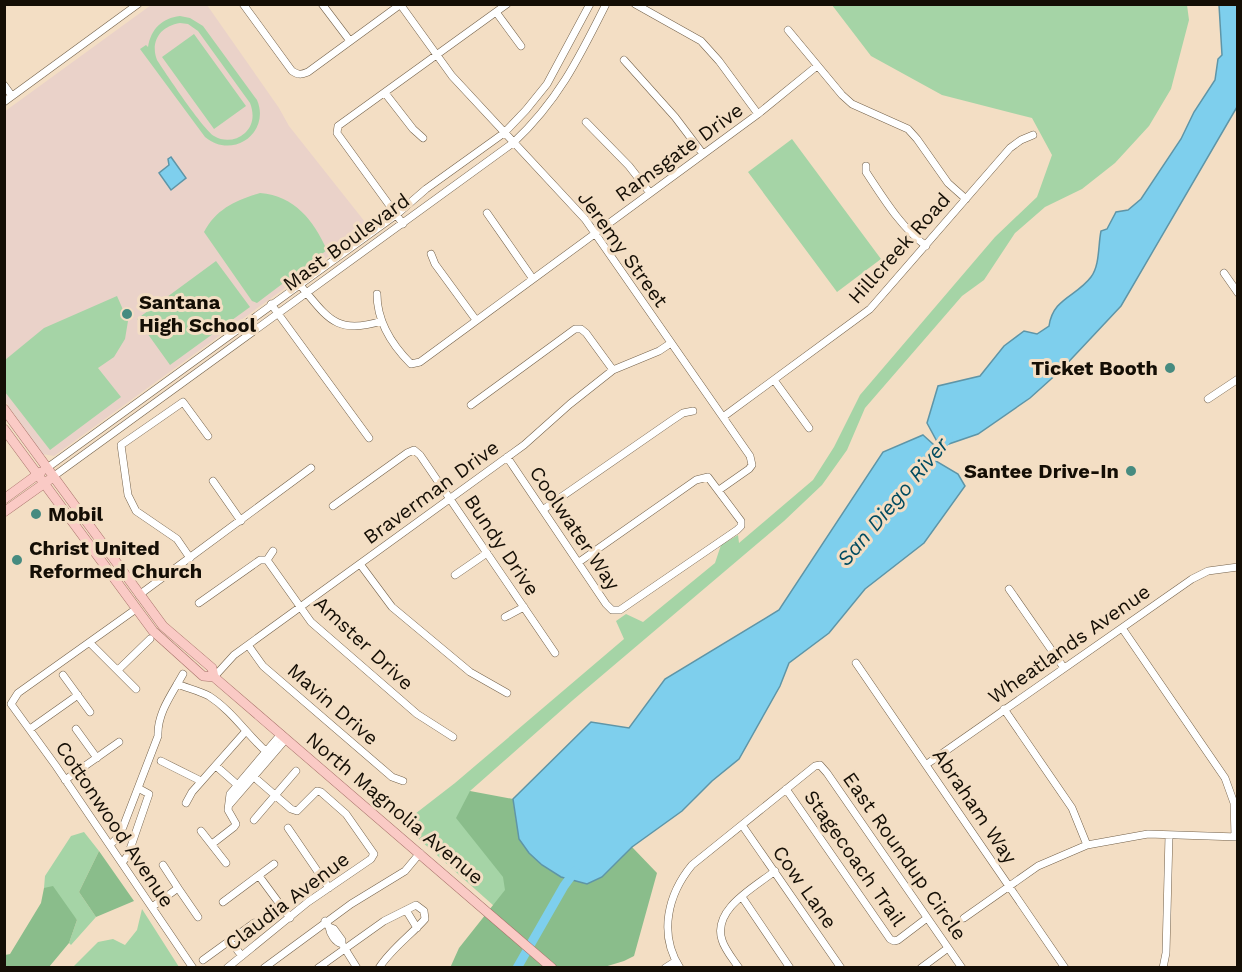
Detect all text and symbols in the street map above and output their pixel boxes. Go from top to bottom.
street label: Ramsgate Drive [610,98,748,206]
street label: Jeremy Street [573,186,674,312]
street label: Mast Boulevard [278,188,414,296]
street label: Hillcreek Road [843,188,955,308]
place label: Santana High School [139,290,257,337]
marker: Santana High School [120,307,134,321]
place label: Ticket Booth [1031,356,1158,380]
marker: Ticket Booth [1163,361,1177,375]
water label: San Diego River [832,432,954,571]
street label: Braverman Drive [359,435,503,549]
place label: Santee Drive-In [964,459,1119,483]
street label: Coolwater Way [525,461,626,595]
marker: Santee Drive-In [1124,464,1138,478]
street label: Bundy Drive [459,490,545,600]
place label: Mobil [48,502,103,526]
marker: Mobil [29,507,43,521]
place label: Christ United Reformed Church [29,536,202,583]
marker: Christ United Reformed Church [10,553,24,567]
street label: Wheatlands Avenue [983,579,1155,709]
street label: Amster Drive [309,591,419,695]
street label: Mavin Drive [283,658,383,750]
street label: North Magnolia Avenue [301,727,489,889]
street label: Cottonwood Avenue [51,736,179,912]
street label: Abraham Way [928,744,1023,869]
street label: East Roundup Circle [838,767,972,945]
street label: Stagecoach Trail [799,785,911,931]
street label: Cow Lane [768,841,842,933]
street label: Claudia Avenue [220,847,354,955]

